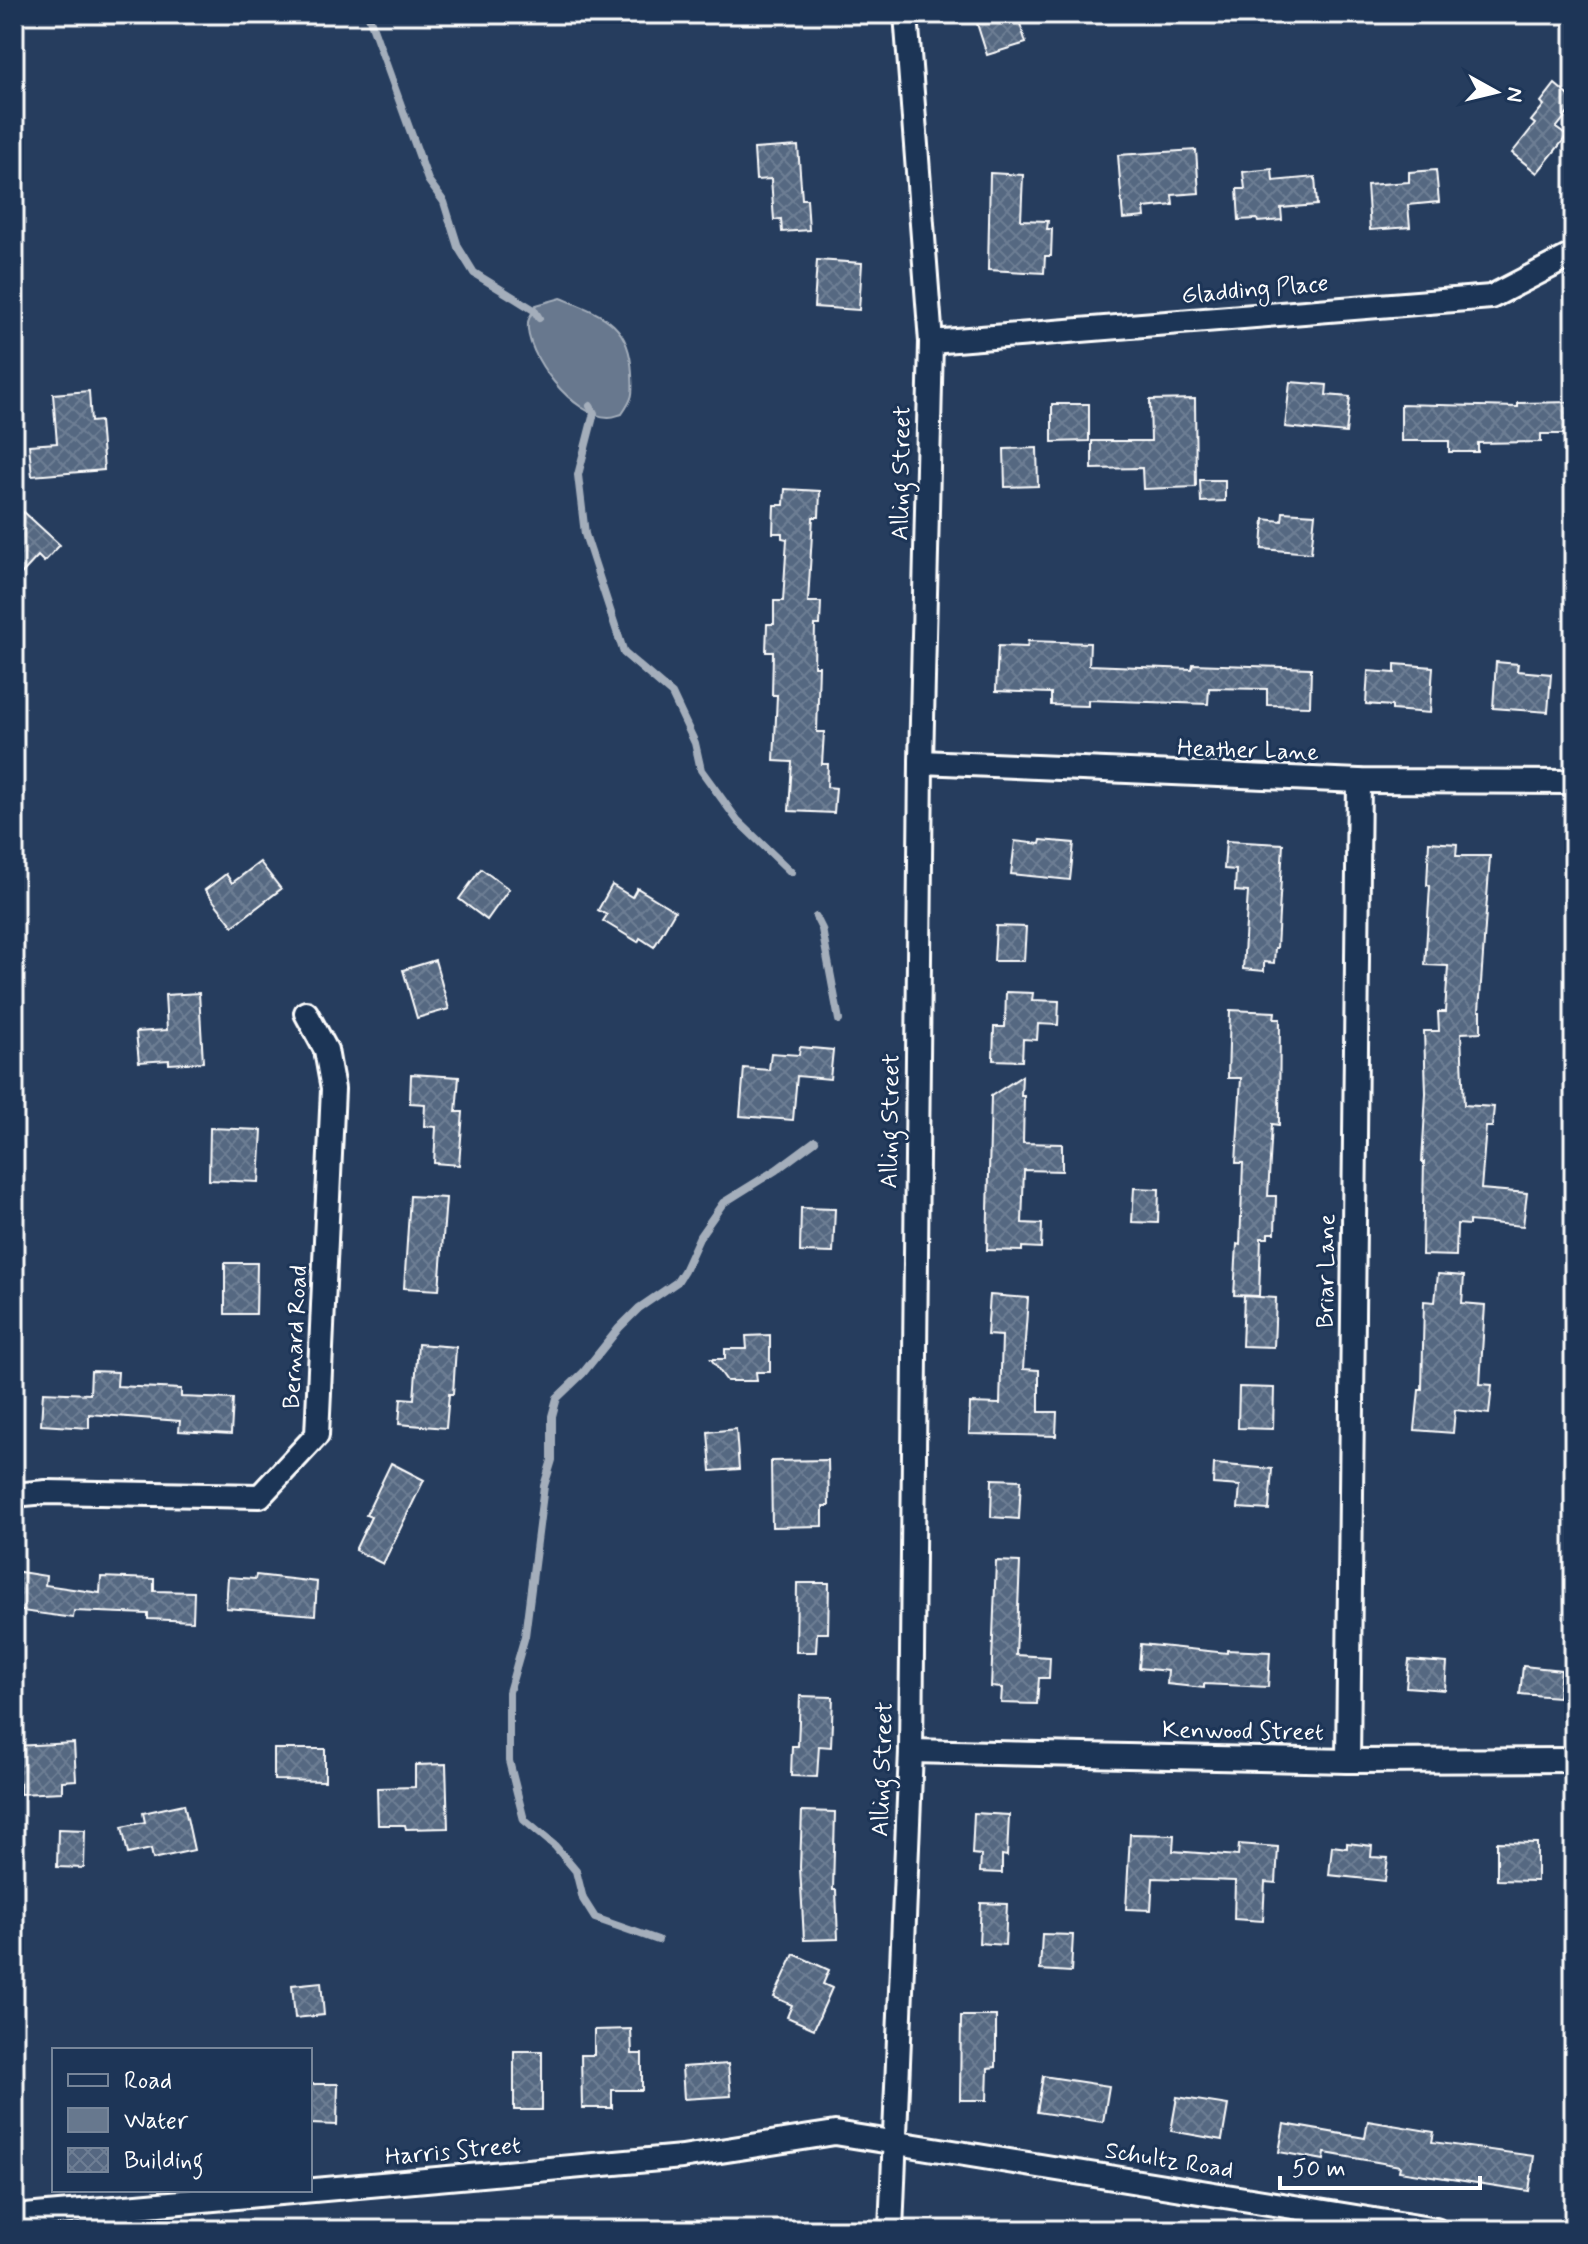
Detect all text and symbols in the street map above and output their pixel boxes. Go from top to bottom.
north arrow [1456,52,1536,132]
text: N [1499,85,1529,104]
street label: Gladding Place [1180,268,1330,314]
street label: Alling Street [885,405,922,541]
street label: Heather Lane [1177,733,1319,769]
street label: Alling Street [874,1053,911,1189]
street label: Briar Lane [1311,1213,1343,1328]
street label: Bernard Road [277,1264,315,1410]
street label: Alling Street [865,1701,904,1837]
street label: Kenwood Street [1162,1715,1324,1749]
legend [52,2048,312,2192]
text: Road [124,2066,172,2097]
text: Water [124,2106,189,2137]
street label: Harris Street [384,2131,522,2173]
street label: Schultz Road [1102,2136,1236,2186]
scale bar [1280,2140,1480,2190]
text: Building [124,2146,204,2180]
text: 50 m [1292,2154,1346,2185]

